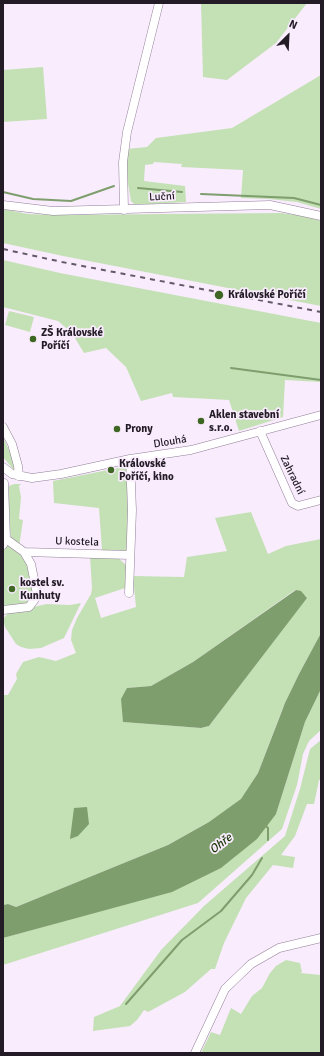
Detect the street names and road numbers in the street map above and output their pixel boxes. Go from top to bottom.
street label: Luční [149,190,175,204]
street label: Dlouhá [152,433,188,451]
street label: Zahradní [277,453,307,497]
street label: U kostela [55,535,99,549]

